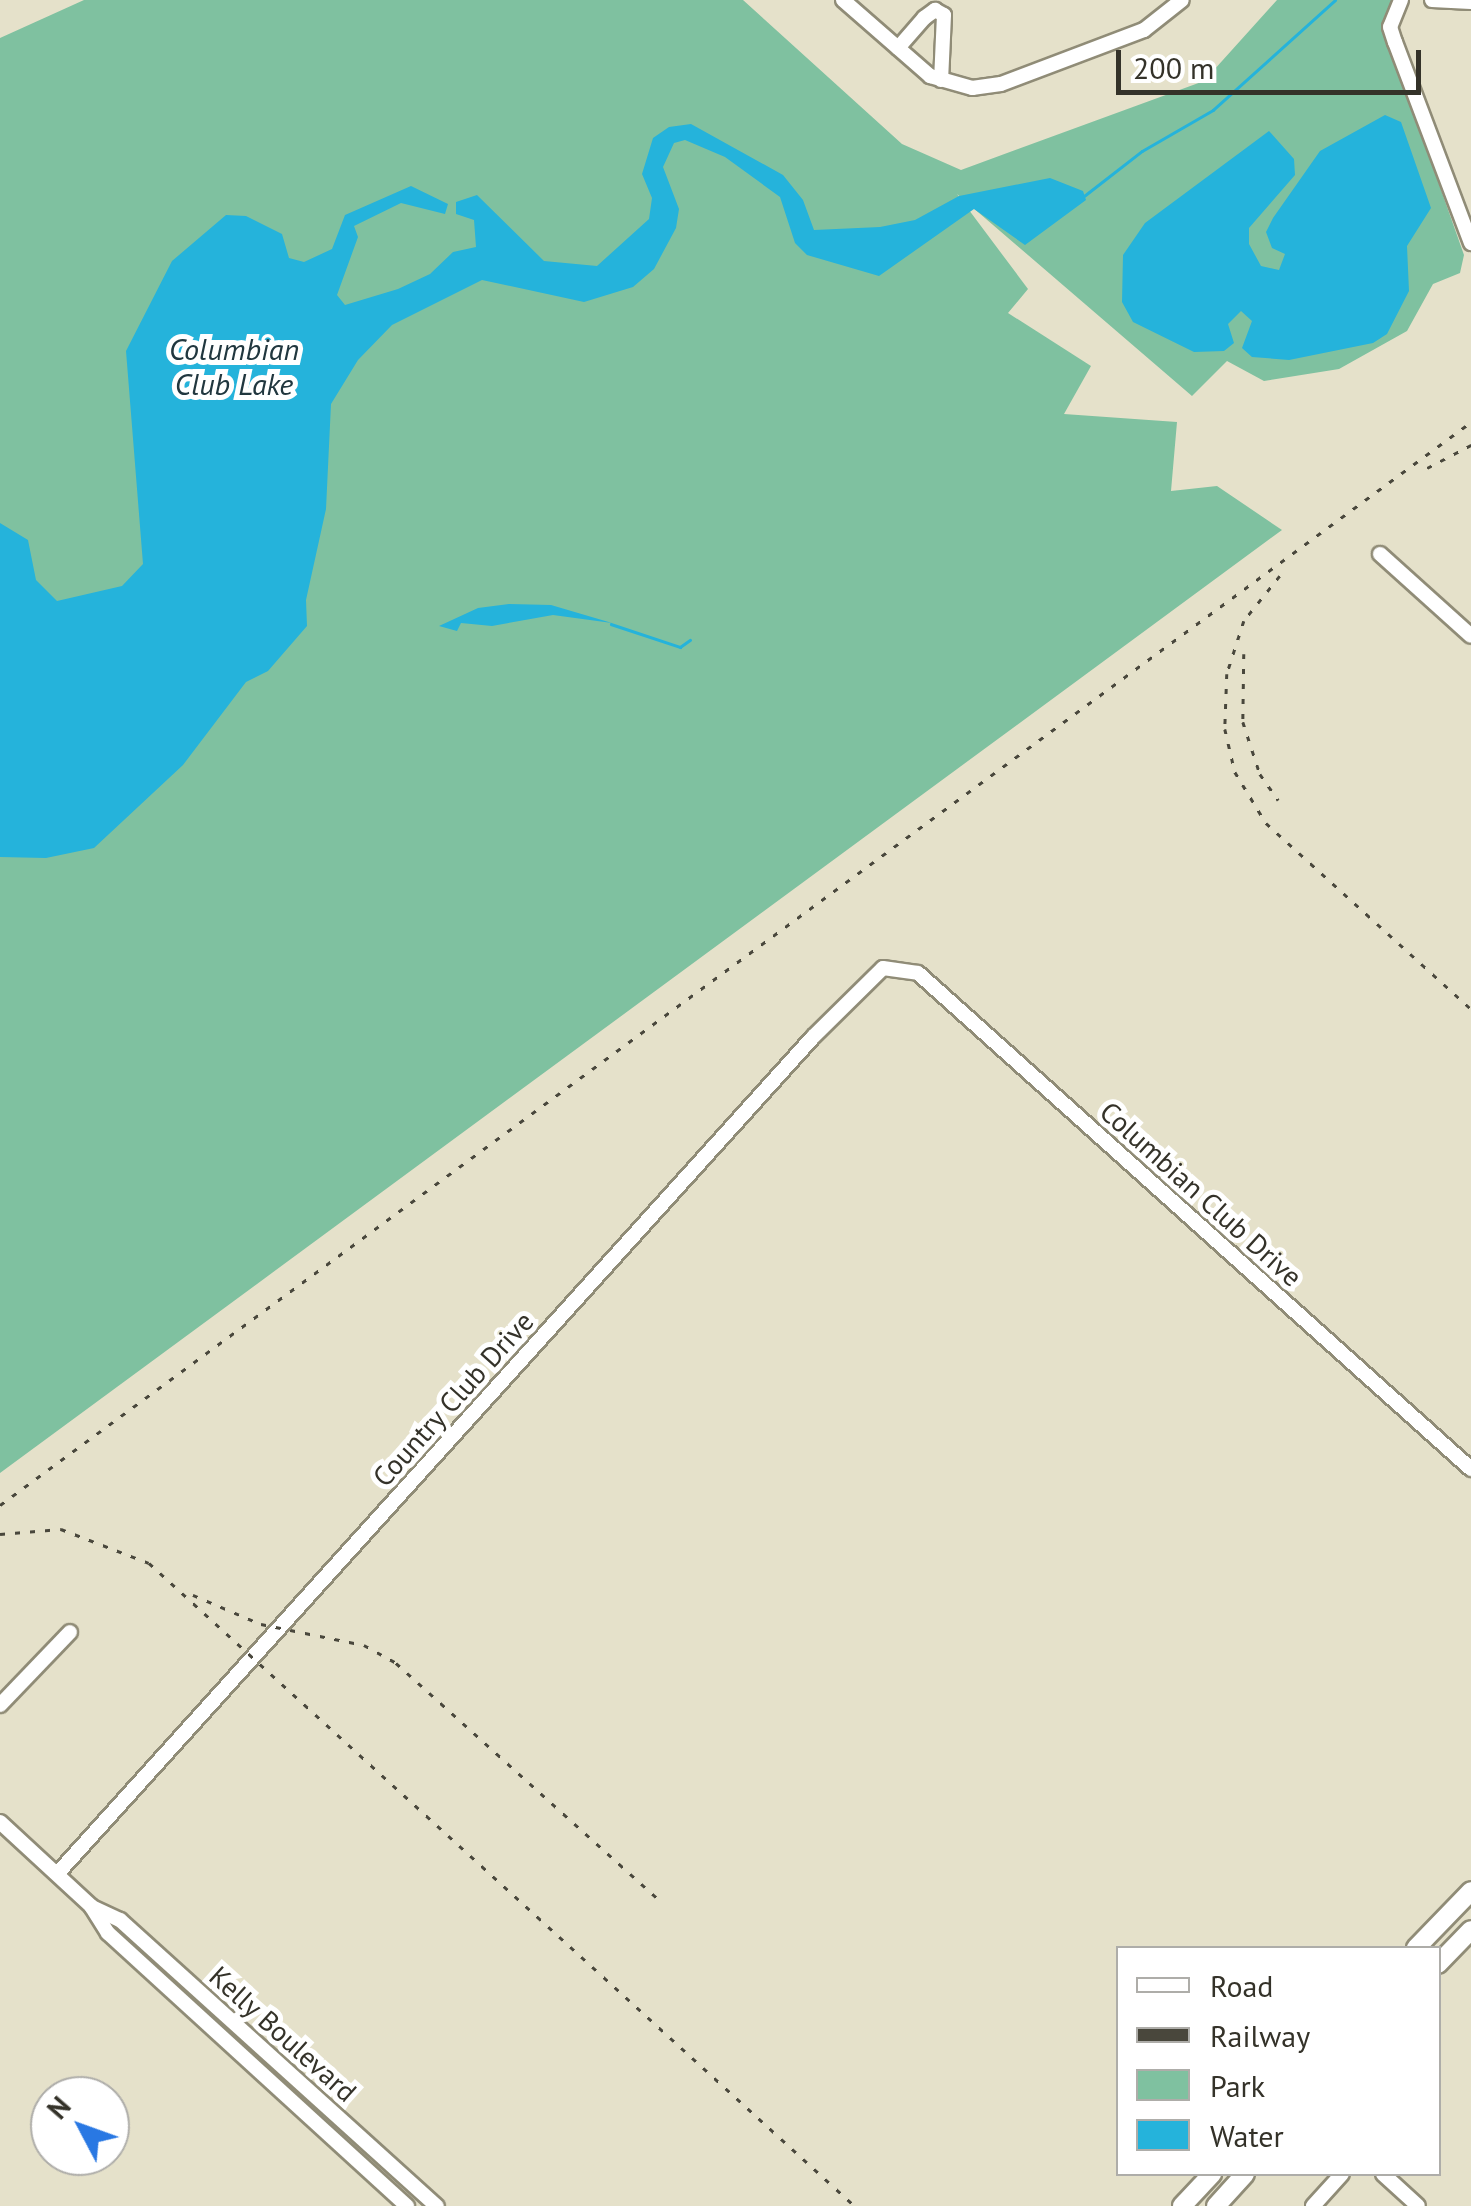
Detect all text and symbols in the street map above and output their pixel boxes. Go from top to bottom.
scale bar [1121,30,1426,92]
text: 200 m [1133,48,1214,87]
water label: Columbian Club Lake [169,331,299,402]
street label: Columbian Club Drive [1093,1095,1309,1293]
street label: Country Club Drive [365,1304,541,1494]
legend [1116,1946,1441,2176]
street label: Kelly Boulevard [202,1959,364,2109]
text: Road [1210,1966,1274,2005]
text: Railway [1210,2016,1310,2055]
text: Park [1210,2066,1265,2105]
north arrow [30,2076,130,2176]
text: N [38,2088,78,2126]
text: Water [1210,2116,1284,2155]

